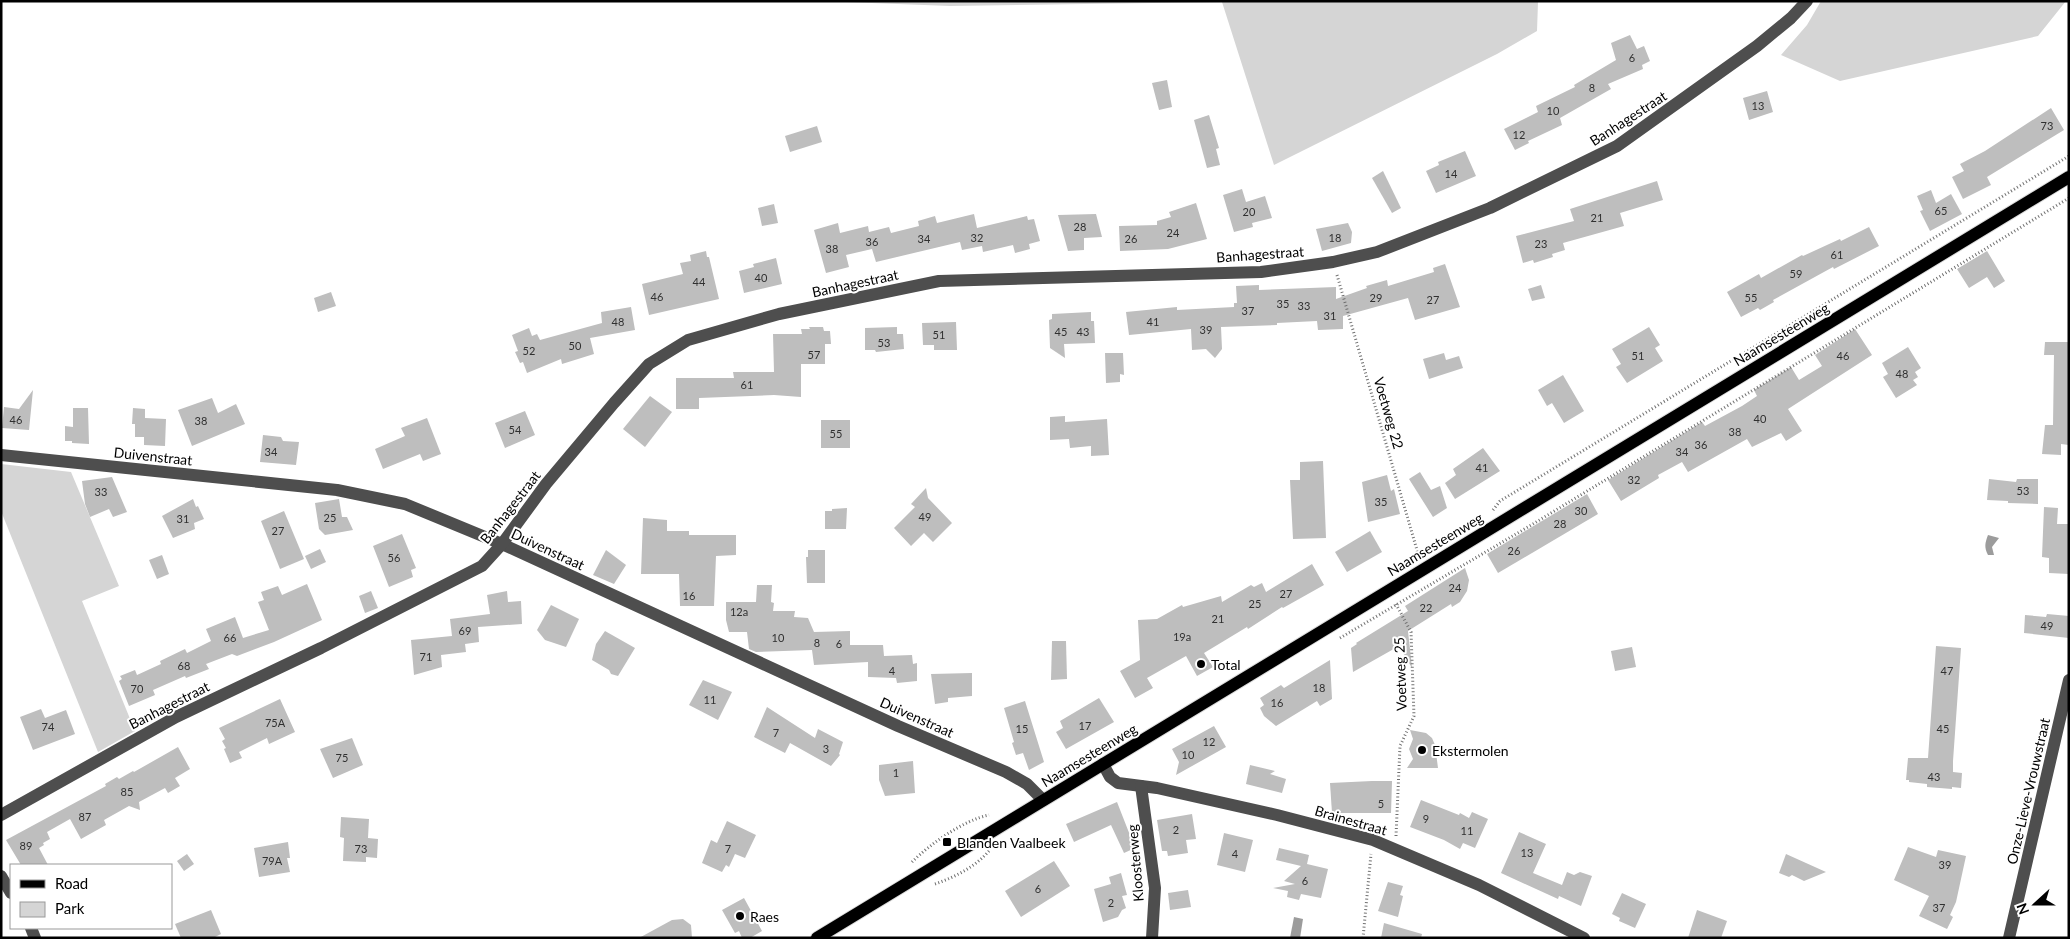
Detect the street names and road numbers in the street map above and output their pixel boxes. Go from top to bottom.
street label: Banhagestraat [1586,87,1670,149]
street label: Banhagestraat [1216,242,1304,266]
street label: Banhagestraat [810,266,900,300]
street label: Naamsesteenweg [1730,299,1832,369]
street label: Voetweg 22 [1371,375,1407,451]
street label: Duivenstraat [113,443,193,469]
street label: Banhagestraat [476,467,544,547]
street label: Naamsesteenweg [1384,509,1486,579]
street label: Duivenstraat [509,525,587,573]
street label: Voetweg 25 [1390,637,1410,711]
street label: Banhagestraat [126,677,212,733]
street label: Duivenstraat [878,693,956,741]
street label: Onze-Lieve-Vrouwstraat [2003,716,2053,866]
street label: Naamsesteenweg [1038,720,1140,790]
street label: Brainestraat [1313,802,1389,838]
street label: Kloosterweg [1123,824,1147,902]

